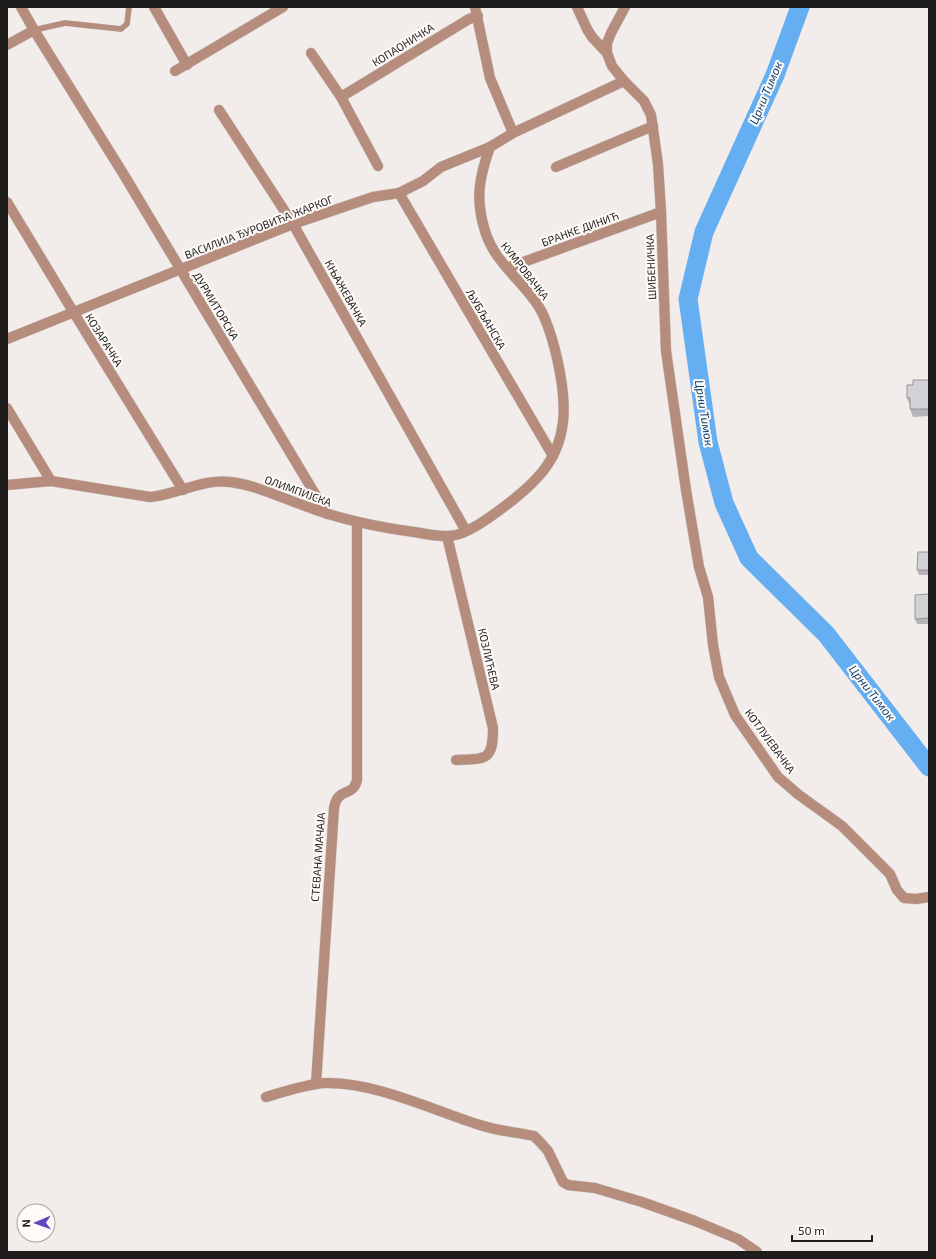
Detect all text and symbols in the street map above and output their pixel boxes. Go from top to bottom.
street label: КОПАОНИЧКА [369,20,436,69]
water label: Црни Тимок [746,59,785,126]
street label: ВАСИЛИЈА ЂУРОВИЋА ЖАРКОГ [182,192,335,261]
street label: БРАНКЕ ДИНИЋ [539,209,620,249]
street label: ШИБЕНИЧКА [643,234,658,300]
street label: КУМРОВАЧКА [499,239,552,302]
street label: КЊАЖЕВАЧКА [323,257,370,328]
street label: ДУРМИТОРСКА [191,269,242,342]
street label: ЉУБЉАНСКА [464,286,509,351]
street label: КОЗАРАЧКА [83,311,126,369]
water label: Црни Тимок [693,379,717,447]
street label: ОЛИМПИЈСКА [263,472,333,509]
street label: КОЗЛИЋЕВА [476,627,503,691]
water label: Црни Тимок [847,662,899,723]
street label: КОТЛУЈЕВАЧКА [743,706,798,776]
street label: СТЕВАНА МАЧАЈА [308,812,327,902]
north arrow [16,1203,56,1243]
scale bar [792,1217,872,1243]
text: N [19,1219,32,1228]
text: 50 m [798,1223,825,1237]

